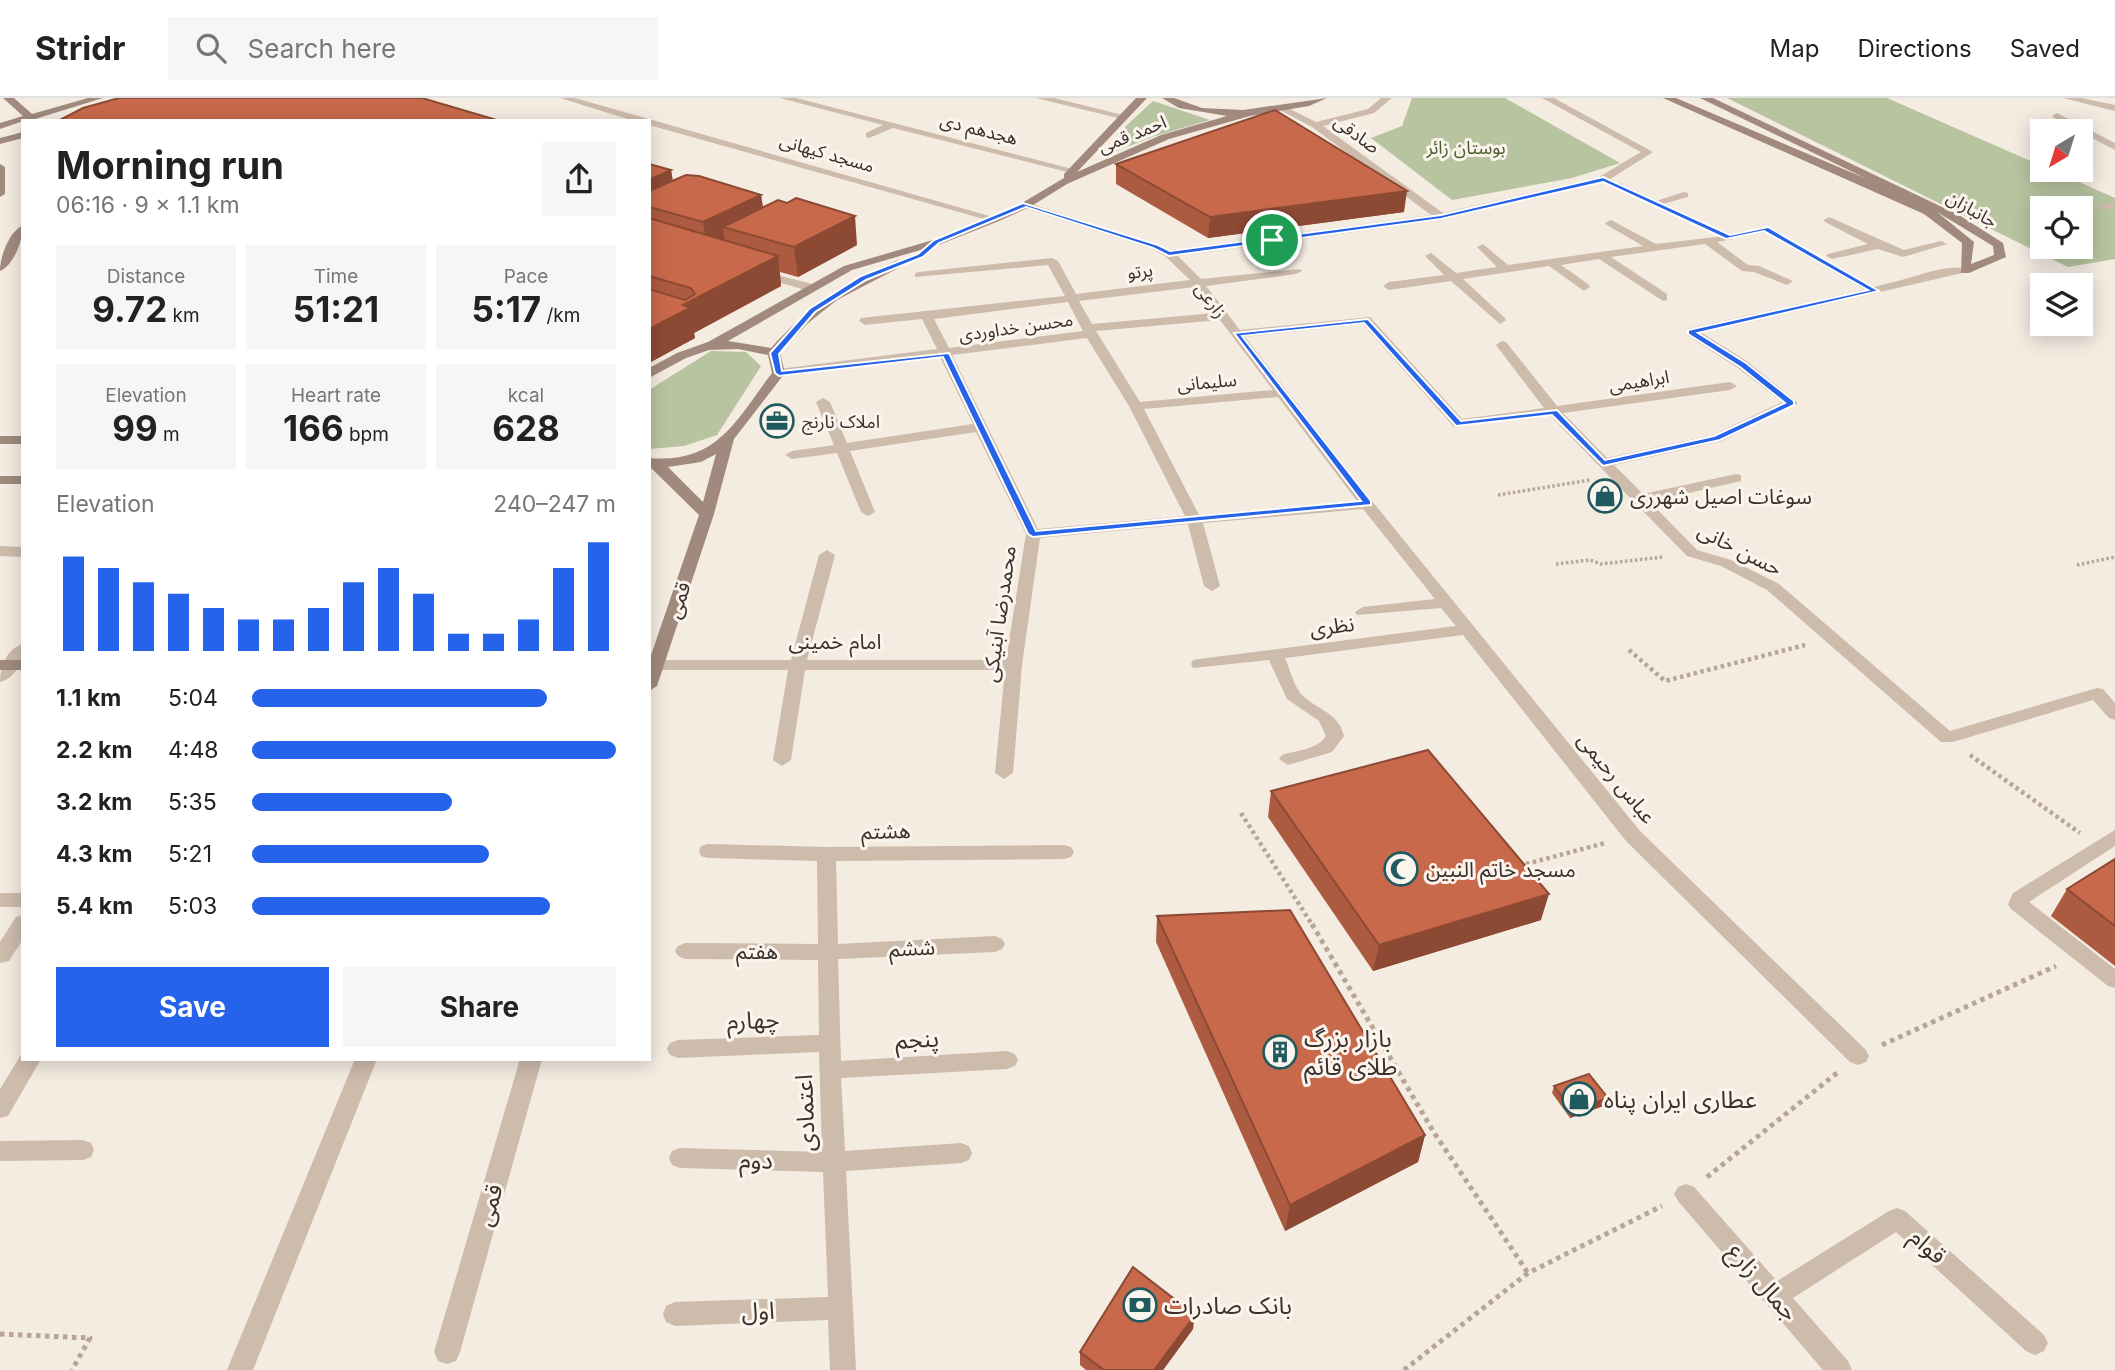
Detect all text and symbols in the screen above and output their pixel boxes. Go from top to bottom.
search box [168,17,658,80]
text: Stridr [35,28,126,68]
icon: search [192,29,230,67]
text: Search here [248,33,396,64]
text: Map [1770,34,1819,63]
text: Directions [1857,34,1972,63]
text: Saved [2010,34,2080,63]
street label: هجدهم دی [937,109,1020,152]
street label: صادقی [1329,110,1384,158]
street label: احمد قمی [1095,111,1170,158]
north arrow [2030,119,2093,182]
map controls [2030,119,2093,336]
street label: مسجد کیهانی [777,129,877,177]
park label: بوستان زائر [1425,137,1506,159]
text: Morning run [56,142,284,188]
button: share [542,142,616,216]
street label: جانبازان [1942,186,2001,233]
text: 06:16 · 9 × 1.1 km [56,191,240,219]
button: locate [2030,196,2093,259]
pin [1242,210,1302,270]
icon: arrive [1253,221,1291,259]
street label: پرتو [1126,259,1154,284]
text: Distance [107,265,185,288]
text: Time [314,265,358,288]
text: Pace [504,265,548,288]
button: layers [2030,273,2093,336]
street label: زارعی [1190,278,1231,322]
text: 9.72 [92,288,167,330]
text: 51:21 [293,288,379,330]
text: 5:17 [472,288,541,330]
text: km [167,304,200,327]
text: /km [541,304,580,327]
street label: محسن خداوردی [957,309,1075,346]
street label: ابراهیمی [1607,366,1671,397]
street label: سلیمانی [1176,369,1238,396]
text: Elevation [105,384,187,407]
text: Heart rate [291,384,381,407]
text: kcal [508,384,544,407]
office icon: املاک نارنج [758,402,796,440]
text: 99 [112,407,158,449]
text: 166 [283,407,344,449]
text: 628 [492,407,560,449]
place label: املاک نارنج [802,411,880,435]
text: m [158,423,180,446]
text: bpm [344,423,389,446]
shop icon: سوغات اصیل شهرری [1586,477,1624,515]
place label: سوغات اصیل شهرری [1630,484,1812,509]
text: Elevation [56,490,155,518]
text: 240–247 m [493,490,616,518]
street label: حسن خانی [1694,517,1786,581]
street label: محمدرضا آبنیکی [977,544,1021,684]
street label: قمی [660,579,696,621]
street label: نظری [1308,611,1356,641]
street label: امام خمینی [788,629,882,658]
text: 1.1 km [56,684,121,712]
text: 5:04 [168,684,218,712]
street label: عباس رحیمی [1573,727,1661,829]
text: 2.2 km [56,736,132,764]
text: 4:48 [168,736,219,764]
text: 3.2 km [56,788,132,816]
text: 5:35 [168,788,217,816]
street label: هشتم [861,818,911,847]
text: 4.3 km [56,840,133,868]
text: 5:21 [168,840,212,868]
mosque icon: مسجد خاتم النبین [1382,850,1420,888]
place label: مسجد خاتم النبین [1426,857,1576,885]
text: 5.4 km [56,892,133,920]
text: 5:03 [168,892,217,920]
street label: ششم [888,934,936,965]
street label: هفتم [736,939,778,967]
button: Save [56,967,329,1047]
button: Share [343,967,616,1047]
street label: چهارم [726,1005,780,1039]
street label: پنجم [894,1023,940,1058]
place label: بازار بزرگ طلای قائم [1304,1024,1397,1084]
building icon: بازار بزرگ طلای قائم [1261,1033,1299,1071]
street label: اعتمادی [789,1074,821,1152]
shop icon: عطاری ایران پناه [1560,1080,1598,1118]
place label: عطاری ایران پناه [1604,1085,1757,1115]
street label: دوم [739,1145,773,1179]
street label: قمی [469,1181,509,1229]
street label: قوام [1901,1222,1952,1273]
street label: جمال زارع [1719,1237,1805,1329]
bank icon: بانک صادرات [1121,1286,1159,1324]
place label: بانک صادرات [1164,1291,1292,1320]
street label: اول [741,1296,775,1326]

